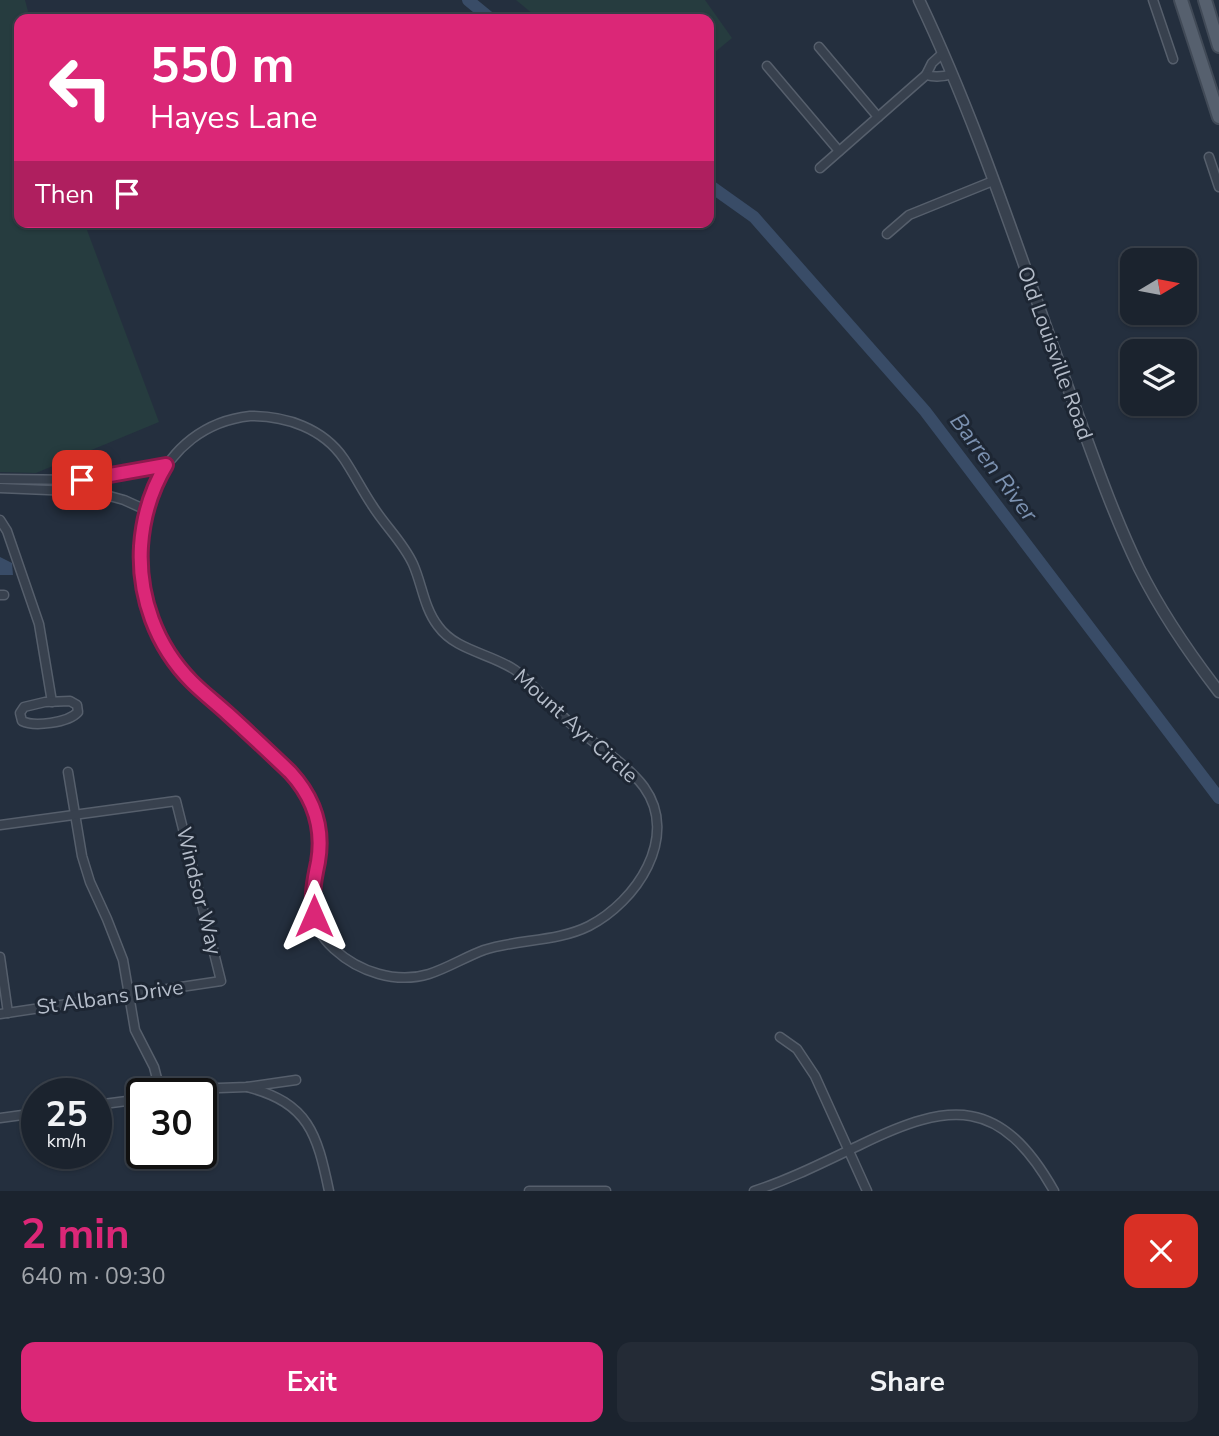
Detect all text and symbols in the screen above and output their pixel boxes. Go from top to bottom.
text: 550 m [150,32,294,99]
icon: left [35,42,126,133]
text: Hayes Lane [150,96,318,139]
icon: arrive [108,175,146,213]
text: Then [35,177,94,212]
north arrow [1120,248,1197,326]
map controls [1120,248,1197,416]
street label: Old Louisville Road [1011,262,1099,444]
button: layers [1120,339,1197,416]
water label: Barren River [943,407,1045,528]
pin [52,450,112,510]
icon: arrive [63,461,101,499]
street label: Mount Ayr Circle [508,663,644,789]
street label: Windsor Way [170,824,228,958]
position arrow [277,879,351,953]
street label: St Albans Drive [35,973,185,1021]
speed limit sign: 30 [126,1078,217,1169]
text: 25 [45,1091,88,1138]
text: km/h [47,1129,86,1153]
text: 2 min [21,1206,130,1263]
button: close [1124,1214,1198,1288]
text: 640 m · 09:30 [21,1261,166,1292]
button: Exit [21,1342,603,1422]
button: Share [617,1342,1198,1422]

